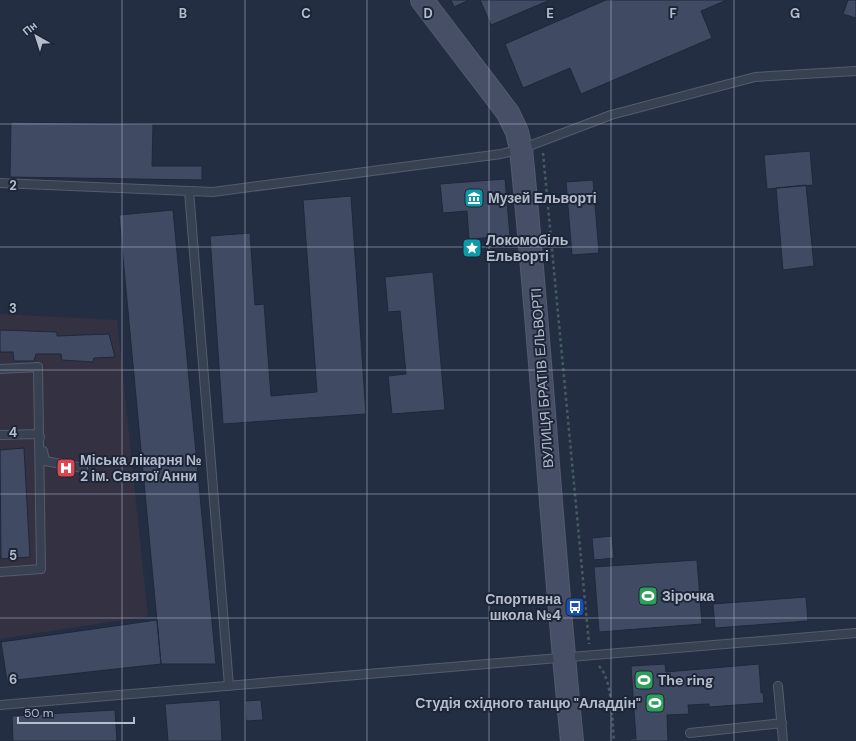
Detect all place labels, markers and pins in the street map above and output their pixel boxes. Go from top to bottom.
museum icon: Музей Ельворті [463,187,485,209]
place label: Музей Ельворті [488,189,597,207]
place label: Локомобіль Ельворті [486,231,569,265]
place icon: Локомобіль Ельворті [461,237,483,259]
place label: Міська лікарня № 2 ім. Святої Анни [80,451,202,485]
hospital icon: Міська лікарня № 2 ім. Святої Анни [55,457,77,479]
sports icon: Зірочка [637,585,659,607]
place label: Зірочка [662,587,715,605]
place label: Спортивна школа №4 [485,590,561,624]
bus stop icon: Спортивна школа №4 [564,596,586,618]
sports icon: The ring [633,669,655,691]
place label: The ring [658,671,713,689]
sports icon: Студія східного танцю "Аладдін" [644,692,666,714]
place label: Студія східного танцю "Аладдін" [415,694,641,712]

